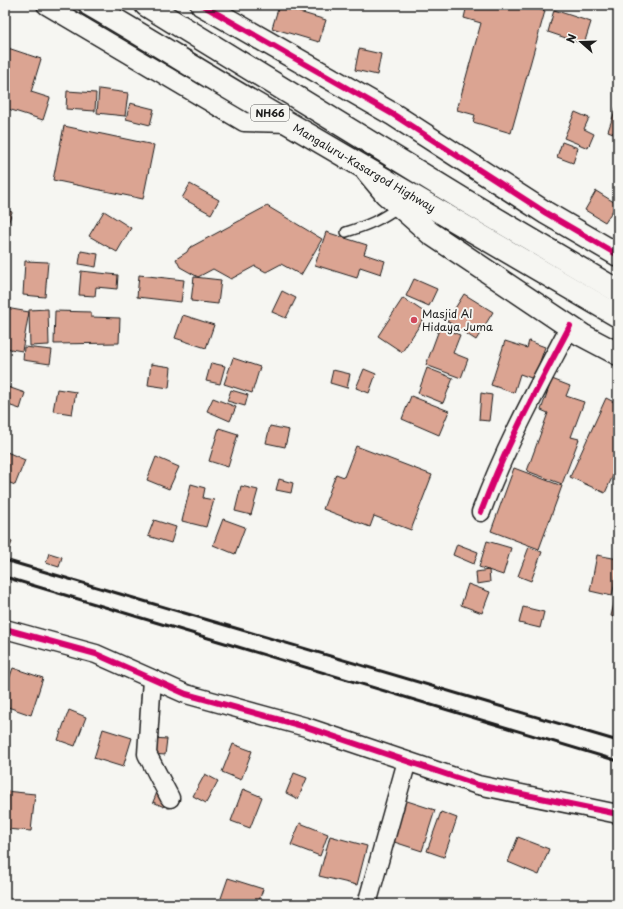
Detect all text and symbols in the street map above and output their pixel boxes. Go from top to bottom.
north arrow [561,22,601,62]
text: N [562,31,581,45]
road number: NH66 [251,105,289,121]
street label: Mangaluru-Kasargod Highway [290,119,439,216]
place label: Masjid Al Hidaya Juma [422,305,493,335]
marker: Masjid Al Hidaya Juma [409,315,419,325]

